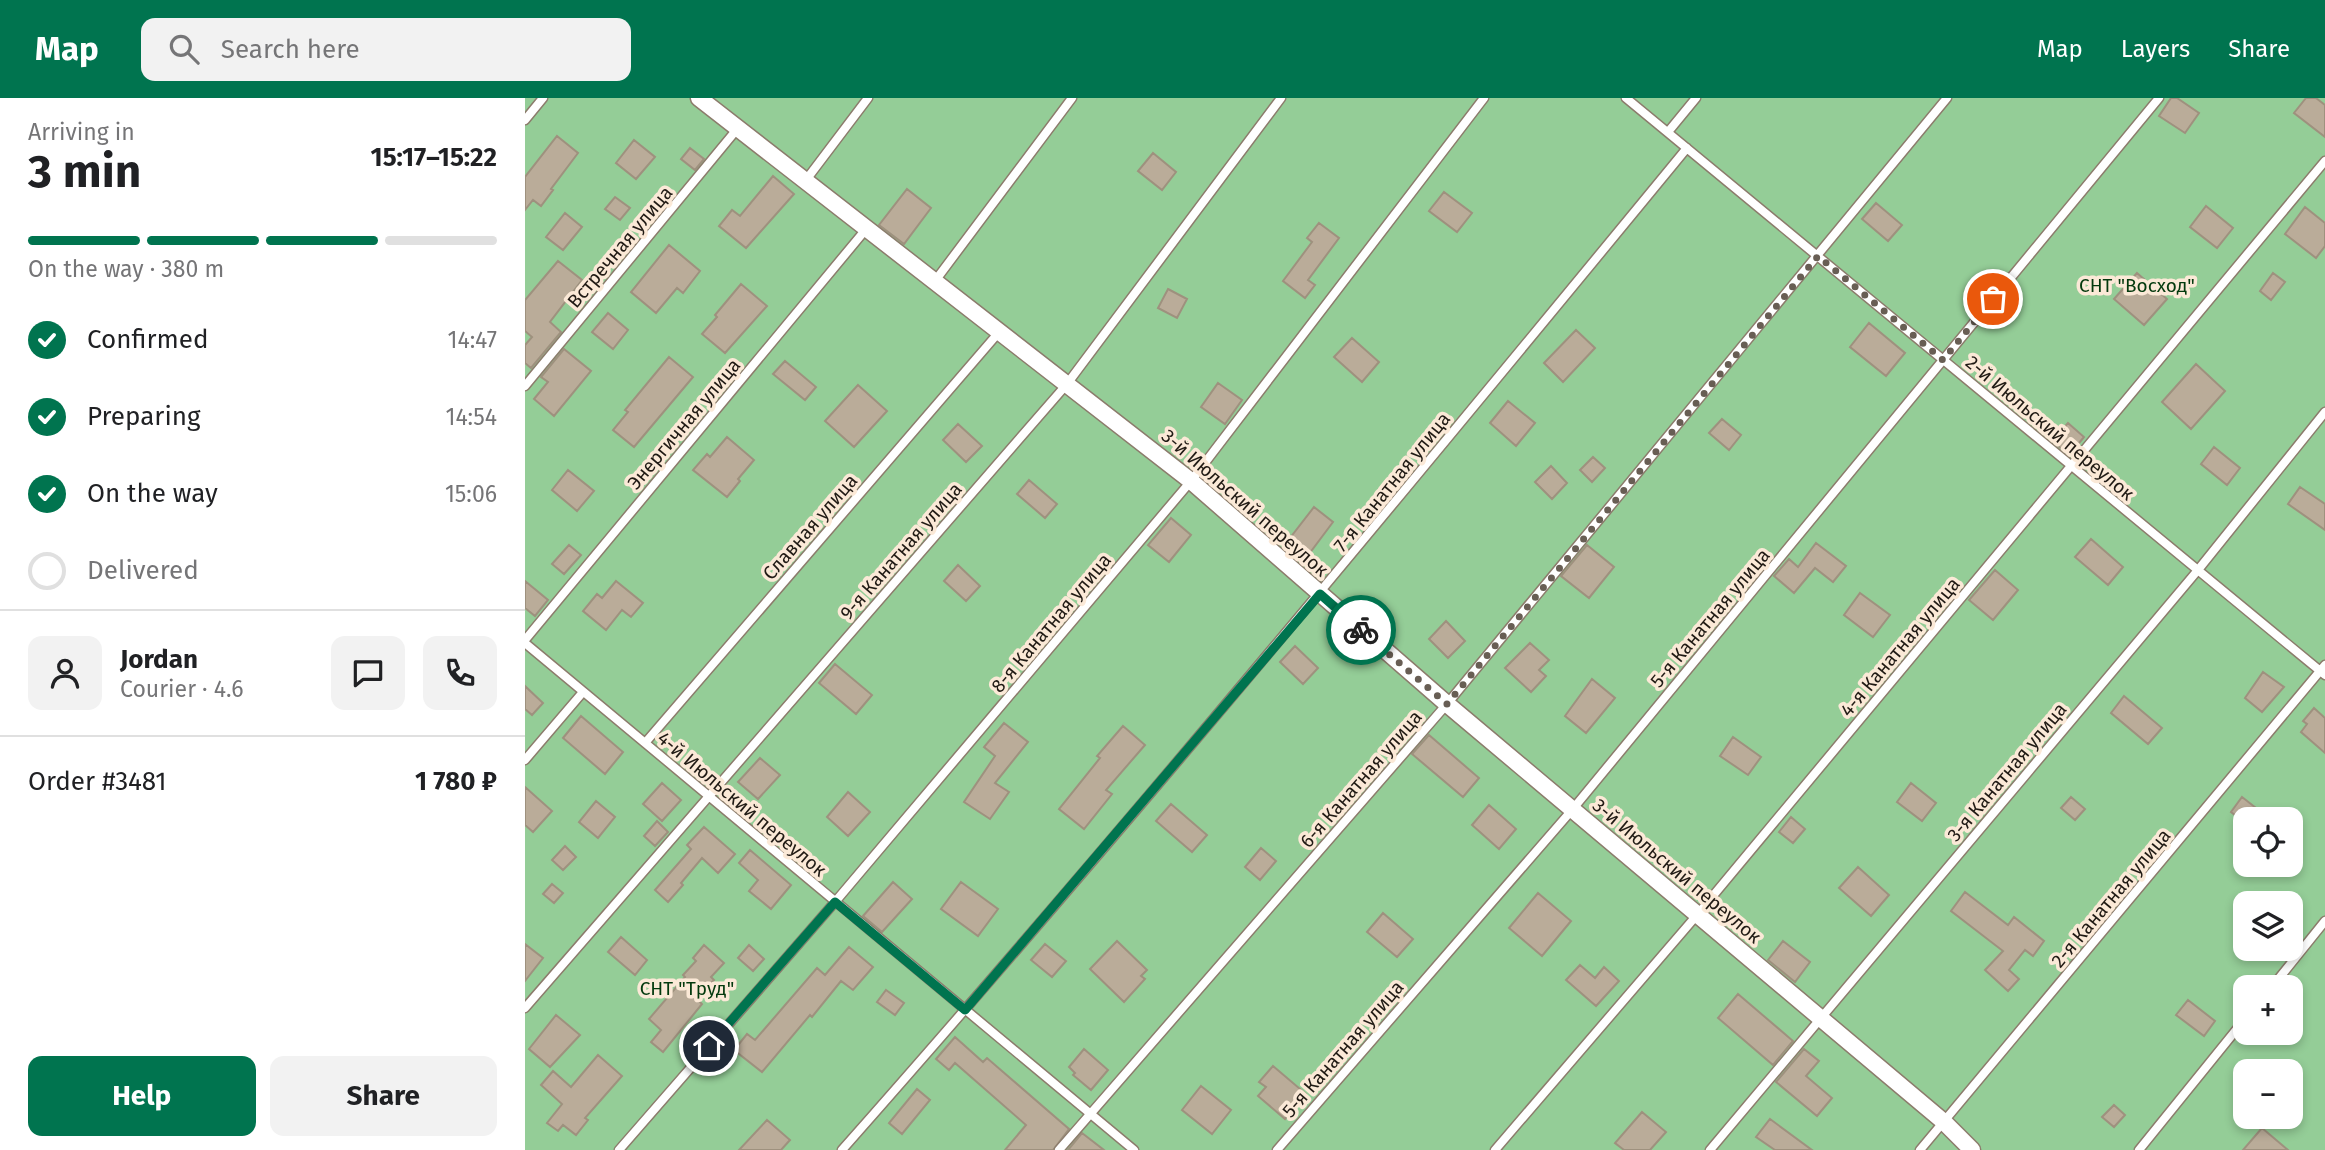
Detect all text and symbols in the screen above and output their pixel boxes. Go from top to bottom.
search box [141,18,631,81]
text: Map [35,29,99,69]
icon: search [165,30,203,68]
text: Search here [221,34,360,65]
text: Map [2037,35,2083,63]
text: Layers [2121,35,2190,63]
text: Share [2228,35,2290,63]
text: Arriving in [28,118,135,146]
text: 15:17–15:22 [371,142,497,173]
text: 3 min [28,144,141,199]
street label: Встречная улица [563,182,677,312]
text: On the way · 380 m [28,255,224,283]
pin [1963,269,2023,329]
park label: СНТ "Восход" [2079,274,2195,297]
icon: bag [1974,280,2012,318]
icon: check [28,321,66,359]
text: Confirmed [87,324,208,355]
text: 14:47 [448,326,497,354]
street label: 2-й Июльский переулок [1961,351,2139,505]
street label: Энергичная улица [623,354,745,494]
icon: check [28,398,66,436]
text: Preparing [87,401,200,432]
text: 14:54 [445,403,497,431]
street label: 7-я Канатная улица [1329,408,1455,556]
street label: 3-й Июльский переулок [1157,424,1333,582]
street label: Славная улица [758,469,862,585]
icon: check [28,475,66,513]
text: On the way [87,478,218,509]
street label: 9-я Канатная улица [835,478,967,624]
text: 15:06 [445,480,497,508]
street label: 5-я Канатная улица [1645,544,1775,692]
street label: 8-я Канатная улица [986,549,1116,697]
text: Delivered [87,555,199,586]
street label: 4-я Канатная улица [1835,573,1965,721]
courier [1326,595,1396,665]
icon: bike [1342,611,1380,649]
button: person [28,636,102,710]
button: chat [331,636,405,710]
button: phone [423,636,497,710]
text: Jordan [120,644,198,675]
text: Courier · 4.6 [120,675,244,703]
street label: 3-я Канатная улица [1942,698,2072,846]
street label: 6-я Канатная улица [1295,706,1427,852]
street label: 4-й Июльский переулок [653,727,831,882]
text: Order #3481 [28,766,167,797]
text: 1 780 ₽ [415,766,497,797]
street label: 3-й Июльский переулок [1588,794,1766,948]
map controls [2233,807,2303,1129]
button: locate [2233,807,2303,877]
street label: 2-я Канатная улица [2046,824,2176,972]
button: layers [2233,891,2303,961]
button: + [2233,975,2303,1045]
street label: 5-я Канатная улица [1277,976,1409,1122]
park label: СНТ "Труд" [640,977,734,1000]
pin [679,1016,739,1076]
icon: home [690,1027,728,1065]
button: Help [28,1056,256,1136]
button: Share [270,1056,497,1136]
button: − [2233,1059,2303,1129]

